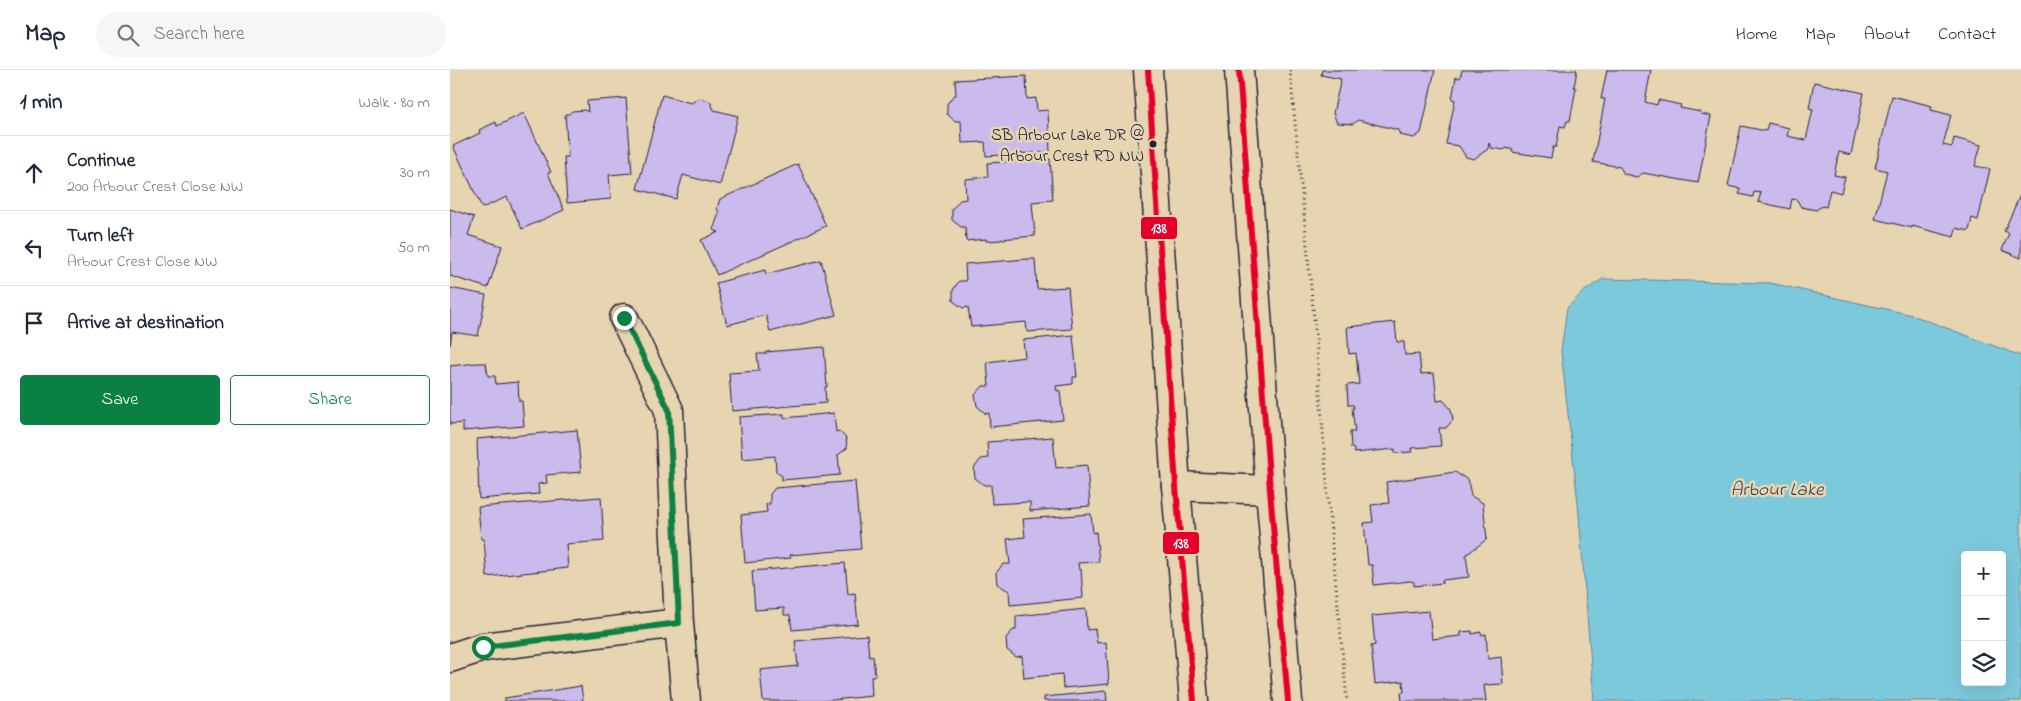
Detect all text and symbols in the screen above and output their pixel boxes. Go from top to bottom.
search box [96,12,446,57]
text: Map [25,17,66,52]
icon: search [114,21,142,49]
text: Search here [154,21,245,48]
text: Home [1736,22,1777,48]
text: Map [1805,22,1836,48]
text: About [1864,22,1910,48]
text: Contact [1938,22,1996,48]
text: 1 min [20,88,62,118]
text: Walk · 80 m [359,91,430,115]
place label: SB Arbour Lake DR @ Arbour Crest RD NW [991,123,1144,169]
marker: SB Arbour Lake DR @ Arbour Crest RD NW [1148,139,1158,149]
text: Continue [67,148,135,175]
icon: ahead [20,159,48,187]
text: 30 m [400,161,430,185]
text: 200 Arbour Crest Close NW [67,175,243,199]
line badge: 138 [1140,216,1178,240]
text: 138 [1151,219,1167,240]
text: Turn left [67,223,134,250]
icon: left [20,234,48,262]
text: 50 m [398,236,430,260]
text: Arbour Crest Close NW [67,250,217,274]
route end [613,307,636,330]
icon: arrive [20,309,48,337]
text: Arrive at destination [67,310,224,337]
button: Save [20,375,220,425]
button: Share [230,375,430,425]
water label: Arbour Lake [1730,477,1825,504]
line badge: 138 [1162,531,1200,555]
text: 138 [1173,534,1189,555]
map controls [1961,551,2006,686]
button: + [1961,551,2006,596]
button: − [1961,596,2006,641]
route start [472,636,495,659]
button: layers [1961,641,2006,686]

